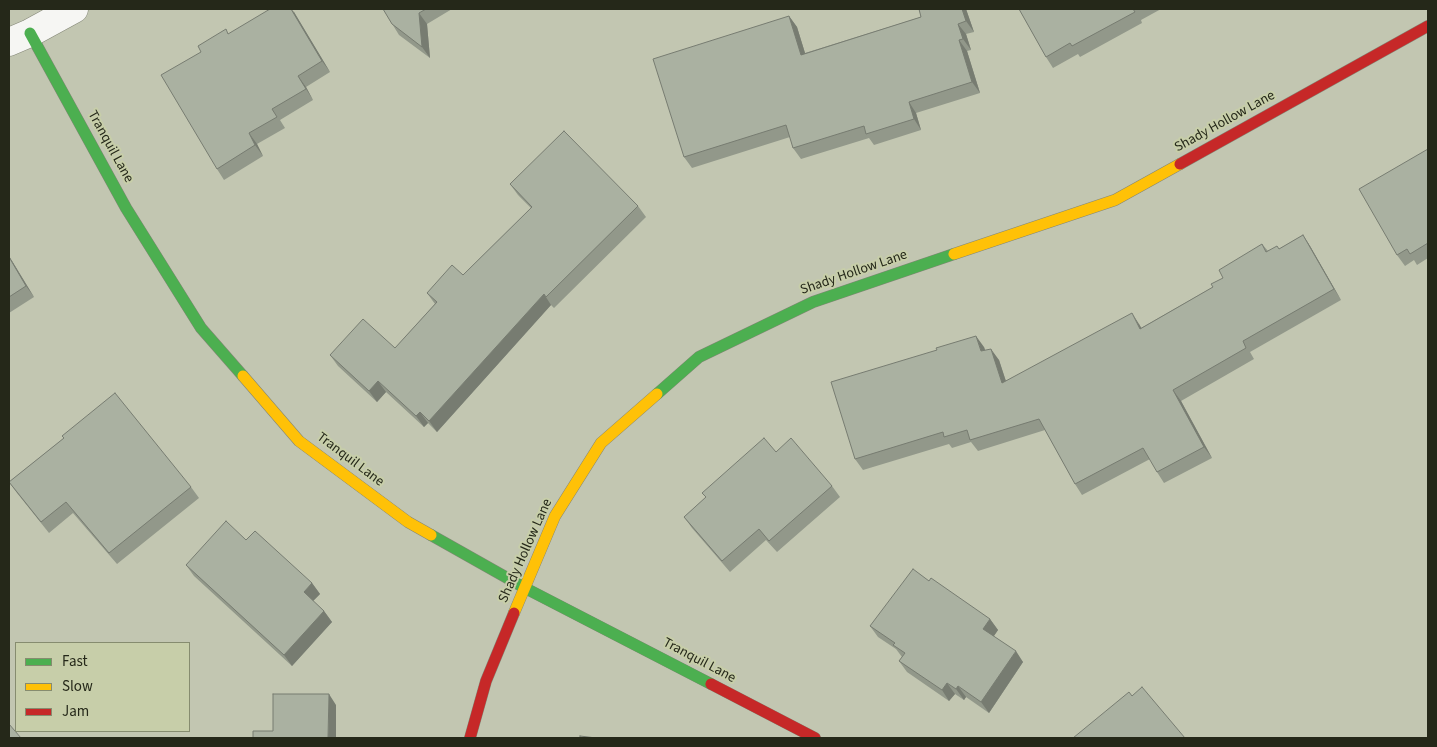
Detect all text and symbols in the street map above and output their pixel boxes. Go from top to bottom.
street label: Shady Hollow Lane [1172,88,1278,156]
street label: Tranquil Lane [83,108,137,186]
street label: Shady Hollow Lane [798,247,910,299]
street label: Tranquil Lane [313,429,387,491]
street label: Shady Hollow Lane [496,496,556,606]
street label: Tranquil Lane [660,635,738,687]
legend [15,642,190,732]
text: Fast [62,651,88,672]
text: Slow [62,676,93,697]
text: Jam [62,701,89,722]

